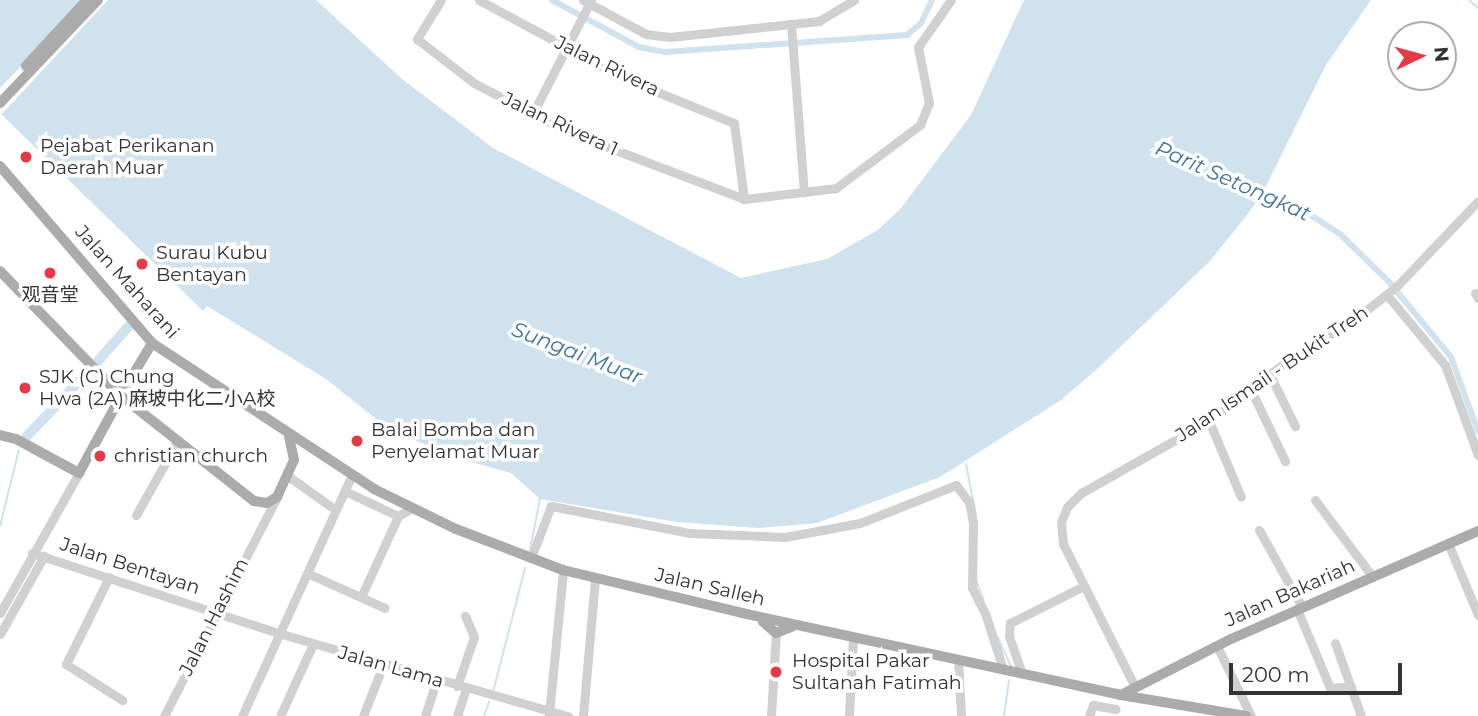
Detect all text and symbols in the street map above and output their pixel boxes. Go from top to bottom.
north arrow [1387,21,1457,91]
street label: Jalan Rivera [551,31,663,101]
text: N [1429,46,1454,63]
street label: Jalan Rivera 1 [498,87,622,161]
place label: Pejabat Perikanan Daerah Muar [40,135,215,179]
water label: Parit Setongkat [1151,135,1315,227]
marker: Pejabat Perikanan Daerah Muar [18,149,34,165]
street label: Jalan Maharani [70,221,184,343]
place label: Surau Kubu Bentayan [156,242,268,286]
marker: Surau Kubu Bentayan [134,256,150,272]
marker: 观音堂 [42,265,58,281]
place label: 观音堂 [22,284,78,306]
street label: Jalan Ismail - Bukit Treh [1171,301,1373,447]
water label: Sungai Muar [508,317,646,389]
place label: SJK (C) Chung Hwa (2A) 麻坡中化二小A校 [39,366,275,410]
marker: SJK (C) Chung Hwa (2A) 麻坡中化二小A校 [17,380,33,396]
place label: Balai Bomba dan Penyelamat Muar [371,419,540,463]
marker: Balai Bomba dan Penyelamat Muar [349,433,365,449]
place label: christian church [114,445,268,467]
marker: christian church [92,448,108,464]
street label: Jalan Bentayan [57,533,203,599]
street label: Jalan Hashim [175,554,253,680]
street label: Jalan Bakariah [1222,554,1358,632]
street label: Jalan Salleh [653,563,767,611]
street label: Jalan Lama [336,641,446,693]
place label: Hospital Pakar Sultanah Fatimah [792,650,962,694]
scale bar [1233,650,1406,694]
marker: Hospital Pakar Sultanah Fatimah [766,662,786,682]
text: 200 m [1242,662,1309,687]

